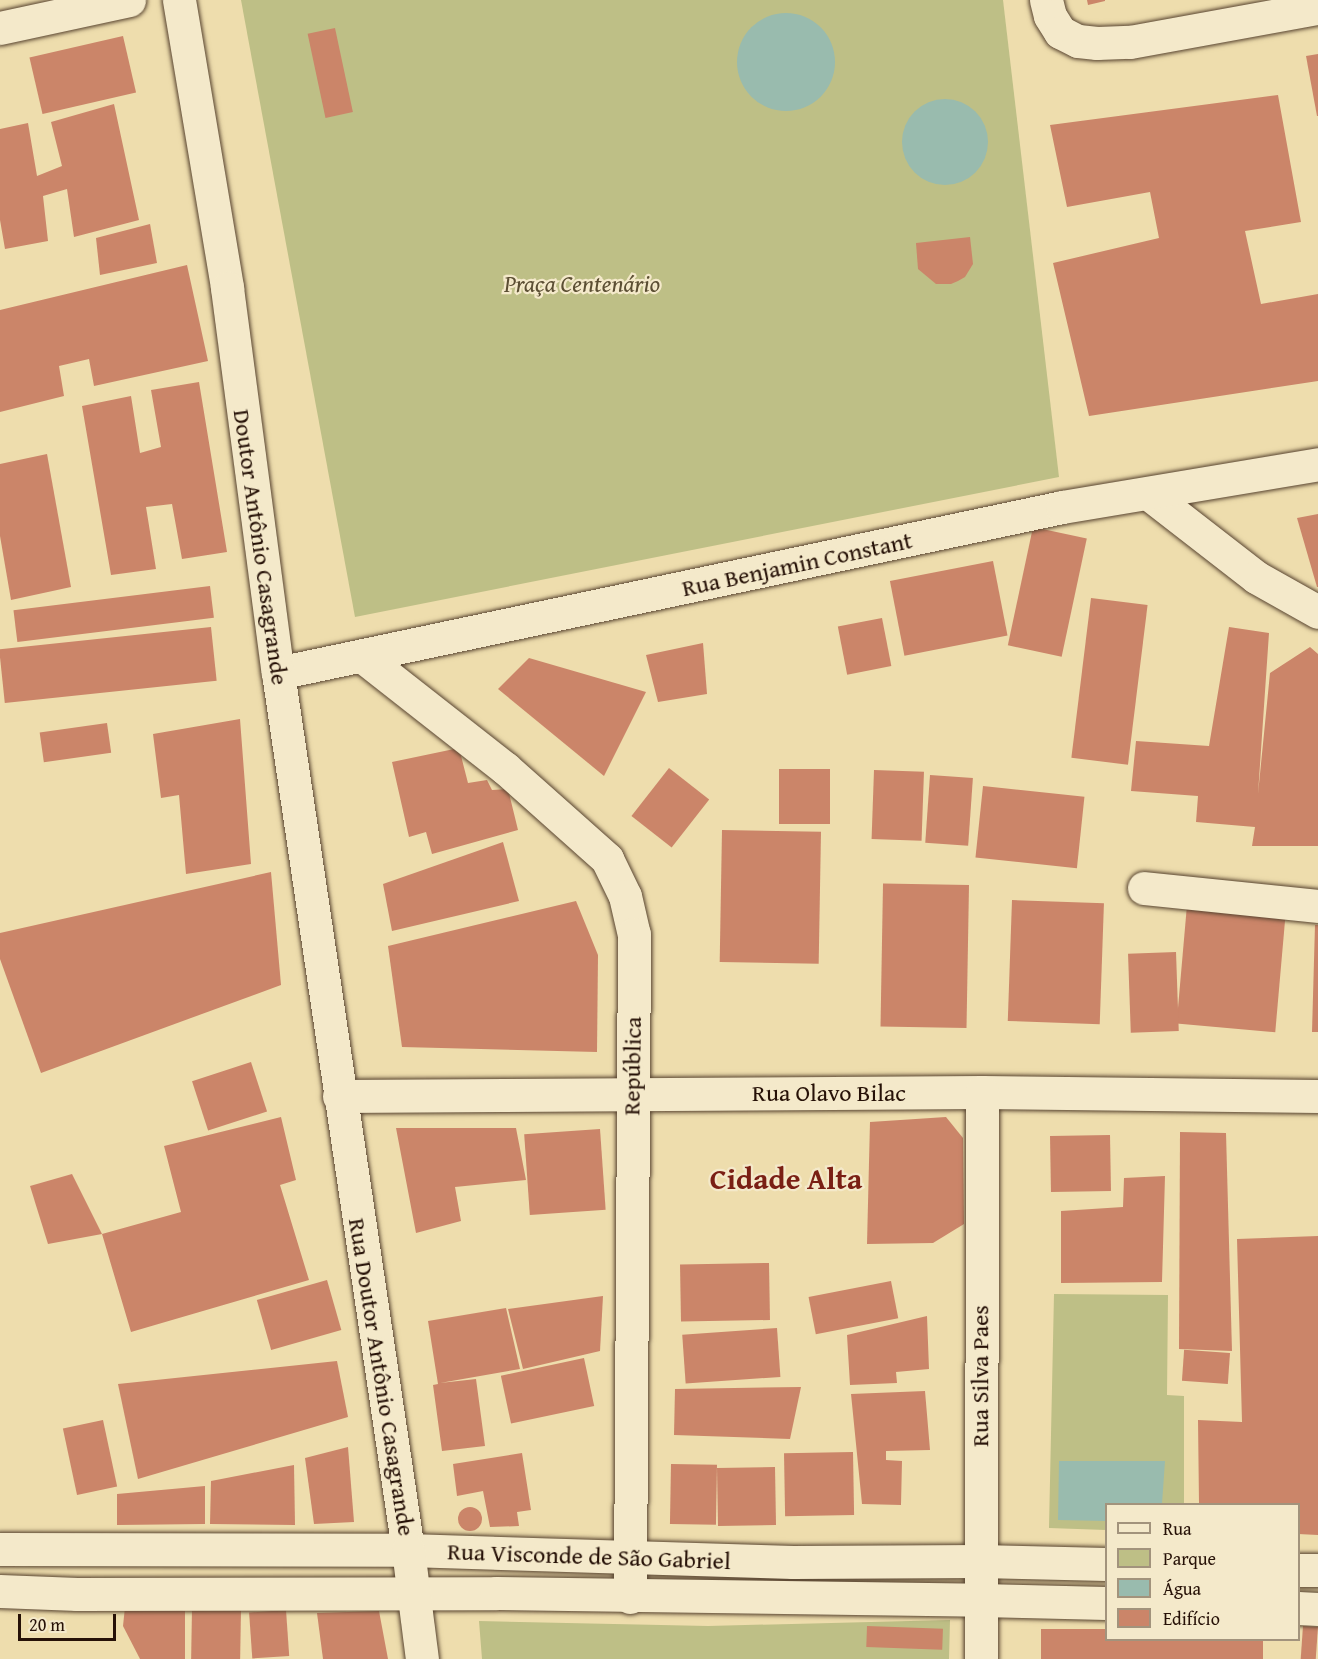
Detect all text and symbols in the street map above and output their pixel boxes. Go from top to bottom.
park label: Praça Centenário [504,270,660,298]
street label: Doutor Antônio Casagrande [227,407,295,687]
street label: Rua Benjamin Constant [679,526,915,602]
street label: República [617,1016,647,1116]
street label: Rua Olavo Bilac [752,1079,906,1107]
district label: Cidade Alta [710,1160,862,1196]
street label: Rua Doutor Antônio Casagrande [343,1216,421,1538]
street label: Rua Silva Paes [966,1305,994,1447]
legend [1105,1503,1300,1641]
text: Rua [1163,1515,1192,1542]
street label: Rua Visconde de São Gabriel [447,1537,731,1575]
text: Parque [1163,1545,1216,1572]
text: Água [1163,1575,1201,1602]
scale bar [21,1602,118,1640]
text: Edifício [1163,1605,1220,1632]
text: 20 m [29,1611,65,1638]

